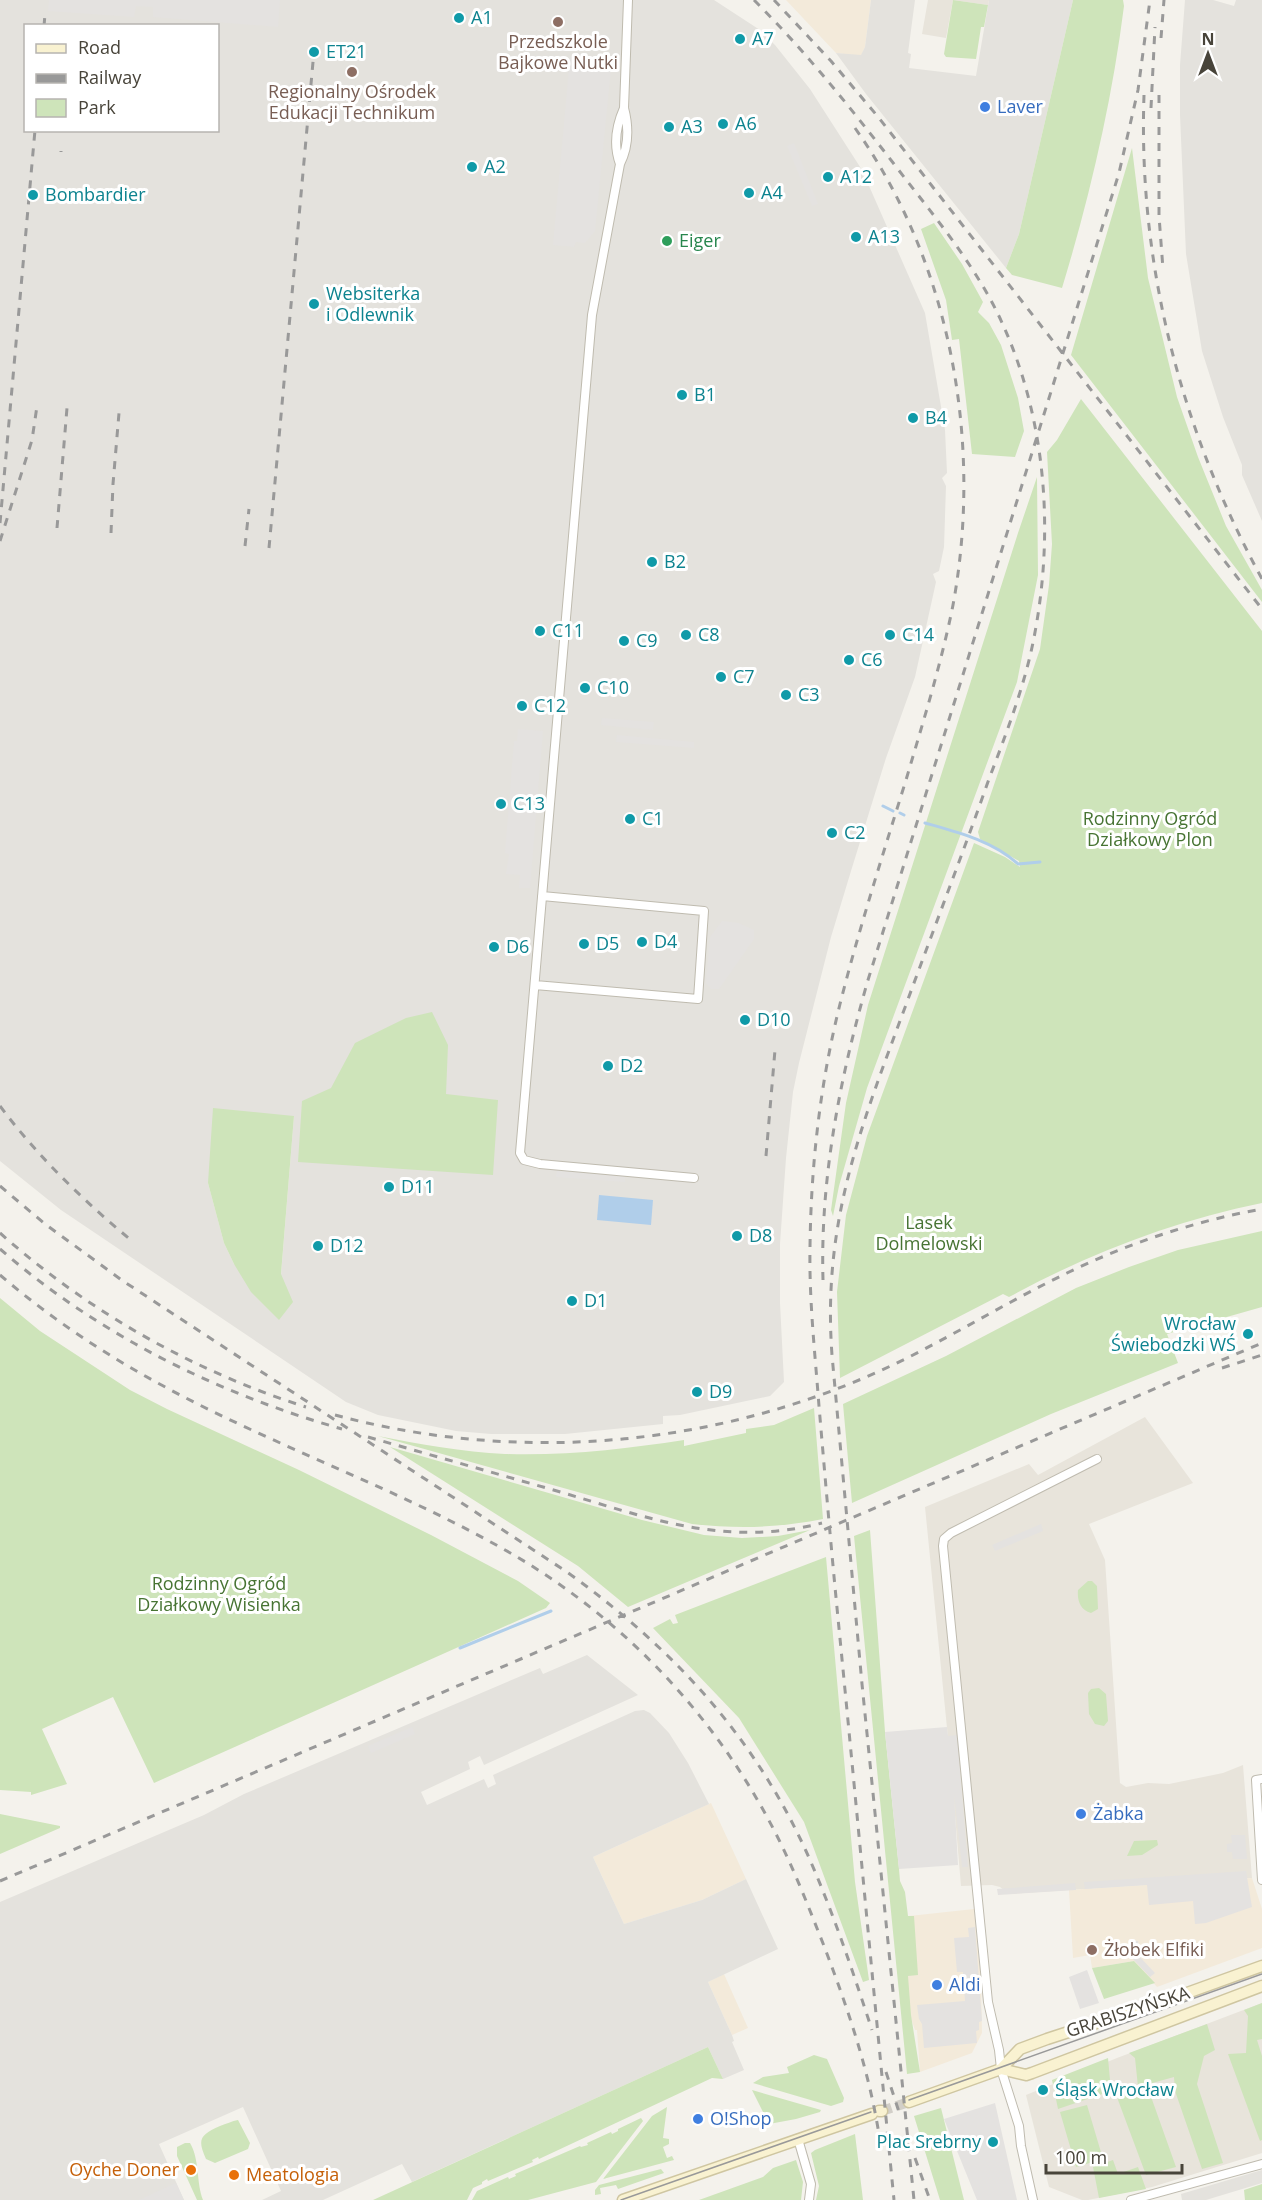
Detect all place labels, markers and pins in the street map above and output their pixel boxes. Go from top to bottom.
place label: A1 [471,5,493,29]
marker: A1 [452,11,466,25]
marker: Przedszkole Bajkowe Nutki [551,15,565,29]
place label: A7 [752,26,774,50]
place label: Przedszkole Bajkowe Nutki [498,29,618,74]
marker: A7 [733,32,747,46]
place label: ET21 [326,39,367,63]
marker: ET21 [307,45,321,59]
marker: Regionalny Ośrodek Edukacji Technikum [345,65,359,79]
place label: Regionalny Ośrodek Edukacji Technikum [268,79,437,124]
place label: Laver [997,94,1043,118]
marker: Laver [978,100,992,114]
place label: A6 [735,111,757,135]
place label: A3 [681,114,703,138]
marker: A6 [716,117,730,131]
marker: A3 [662,120,676,134]
place label: A2 [484,154,506,178]
marker: A2 [465,160,479,174]
place label: A12 [840,164,872,188]
marker: A12 [821,170,835,184]
place label: A4 [761,180,783,204]
place label: Bombardier [45,182,146,206]
marker: A4 [742,186,756,200]
marker: Bombardier [26,188,40,202]
place label: A13 [868,224,900,248]
place label: Eiger [679,228,721,252]
marker: A13 [849,230,863,244]
marker: Eiger [660,234,674,248]
place label: Websiterka i Odlewnik [326,281,420,326]
marker: Websiterka i Odlewnik [307,297,321,311]
place label: B1 [694,382,716,406]
marker: B1 [675,388,689,402]
place label: B4 [925,405,947,429]
marker: B4 [906,411,920,425]
place label: B2 [664,549,686,573]
marker: B2 [645,555,659,569]
place label: C11 [552,618,584,642]
place label: C8 [698,622,720,646]
place label: C14 [902,622,934,646]
marker: C11 [533,624,547,638]
place label: C9 [636,628,658,652]
marker: C8 [679,628,693,642]
marker: C14 [883,628,897,642]
marker: C9 [617,634,631,648]
place label: C6 [861,647,883,671]
marker: C6 [842,653,856,667]
place label: C7 [733,664,755,688]
marker: C7 [714,670,728,684]
place label: C10 [597,675,629,699]
marker: C10 [578,681,592,695]
place label: C3 [798,682,820,706]
marker: C3 [779,688,793,702]
place label: C12 [534,693,566,717]
marker: C12 [515,699,529,713]
place label: C13 [513,791,545,815]
marker: C13 [494,797,508,811]
place label: C1 [642,806,664,830]
marker: C1 [623,812,637,826]
place label: C2 [844,820,866,844]
marker: C2 [825,826,839,840]
place label: D4 [654,929,677,953]
place label: D5 [596,931,619,955]
place label: D6 [506,934,529,958]
marker: D4 [635,935,649,949]
marker: D5 [577,937,591,951]
marker: D6 [487,940,501,954]
place label: D10 [757,1007,791,1031]
marker: D10 [738,1013,752,1027]
place label: D2 [620,1053,643,1077]
marker: D2 [601,1059,615,1073]
place label: D11 [401,1174,435,1198]
marker: D11 [382,1180,396,1194]
place label: D8 [749,1223,772,1247]
marker: D8 [730,1229,744,1243]
place label: D12 [330,1233,364,1257]
marker: D12 [311,1239,325,1253]
place label: D1 [584,1288,607,1312]
marker: D1 [565,1294,579,1308]
place label: Wrocław Świebodzki WŚ [1111,1311,1236,1356]
marker: Wrocław Świebodzki WŚ [1241,1327,1255,1341]
place label: D9 [709,1379,732,1403]
marker: D9 [690,1385,704,1399]
place label: Żabka [1093,1801,1144,1825]
marker: Żabka [1074,1807,1088,1821]
place label: Żłobek Elfiki [1104,1937,1204,1961]
marker: Żłobek Elfiki [1085,1943,1099,1957]
place label: Aldi [949,1972,980,1996]
marker: Aldi [930,1978,944,1992]
place label: Śląsk Wrocław [1055,2077,1174,2101]
marker: Śląsk Wrocław [1036,2083,1050,2097]
place label: O!Shop [710,2106,772,2130]
marker: O!Shop [691,2112,705,2126]
place label: Plac Srebrny [877,2129,982,2153]
marker: Plac Srebrny [986,2135,1000,2149]
place label: Oyche Doner [69,2157,180,2181]
place label: Meatologia [246,2162,339,2186]
marker: Oyche Doner [184,2163,198,2177]
marker: Meatologia [227,2168,241,2182]

